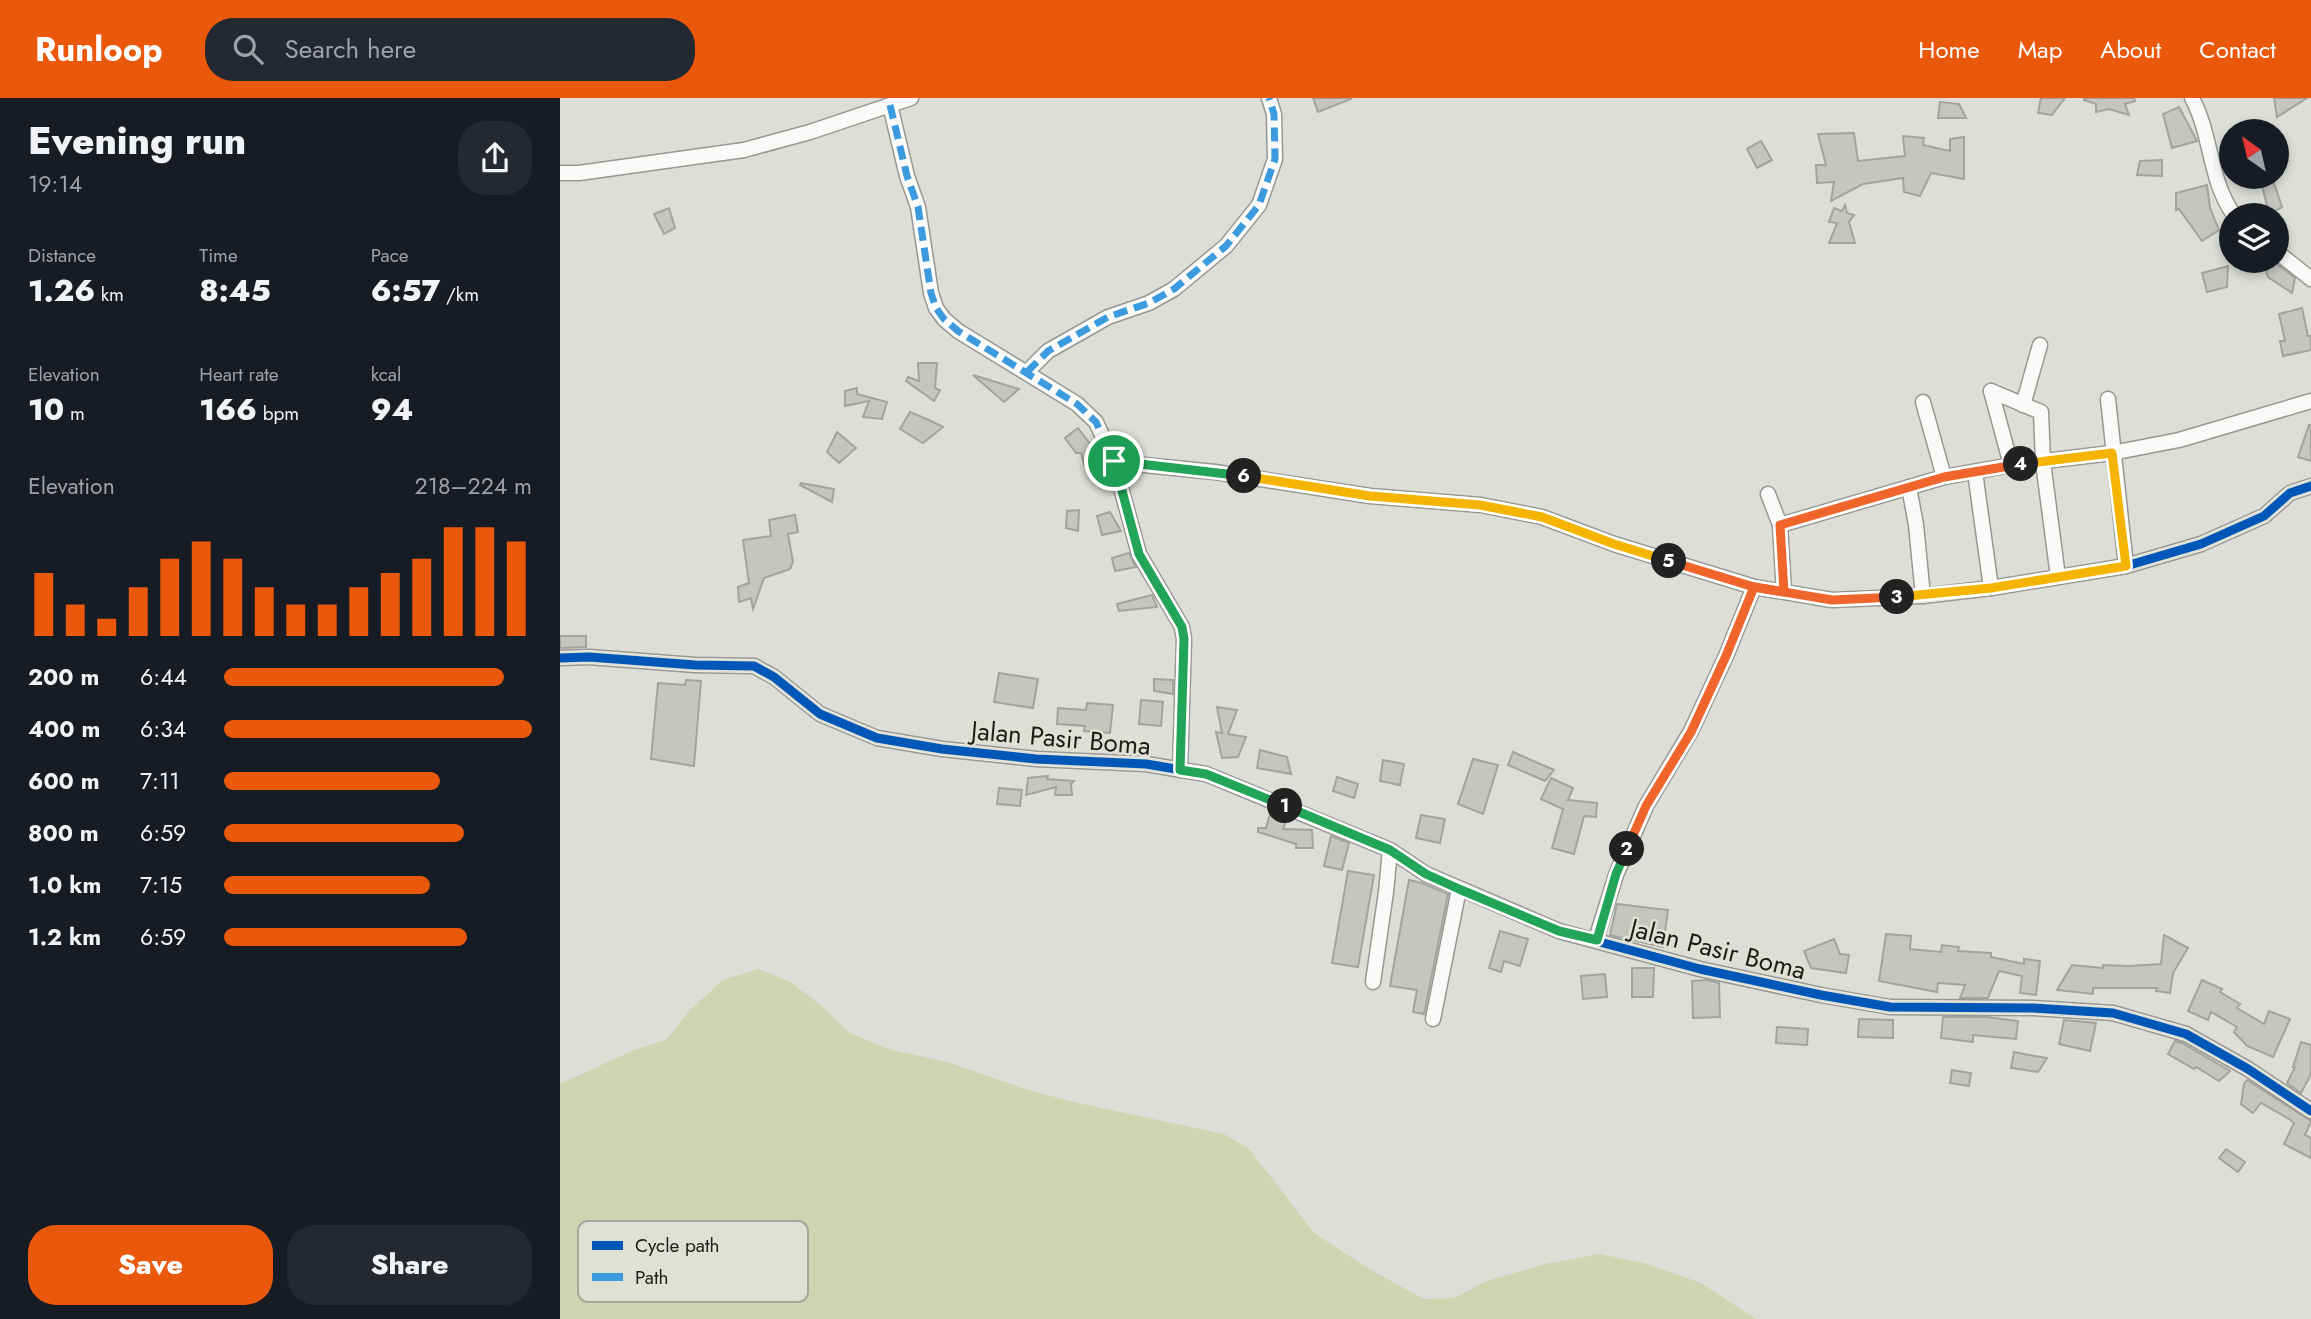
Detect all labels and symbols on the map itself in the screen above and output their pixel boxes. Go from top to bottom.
north arrow [2219,119,2289,189]
pin [1084,431,1144,491]
pin: 4 [2004,446,2038,482]
pin: 6 [1226,458,1262,494]
pin: 5 [1652,544,1686,578]
pin: 3 [1880,580,1914,614]
street label: Jalan Pasir Boma [967,711,1152,765]
pin: 1 [1268,788,1302,824]
pin: 2 [1610,832,1644,866]
street label: Jalan Pasir Boma [1623,908,1810,989]
legend [578,1221,808,1302]
text: Cycle path [635,1232,720,1259]
text: Path [635,1264,669,1291]

